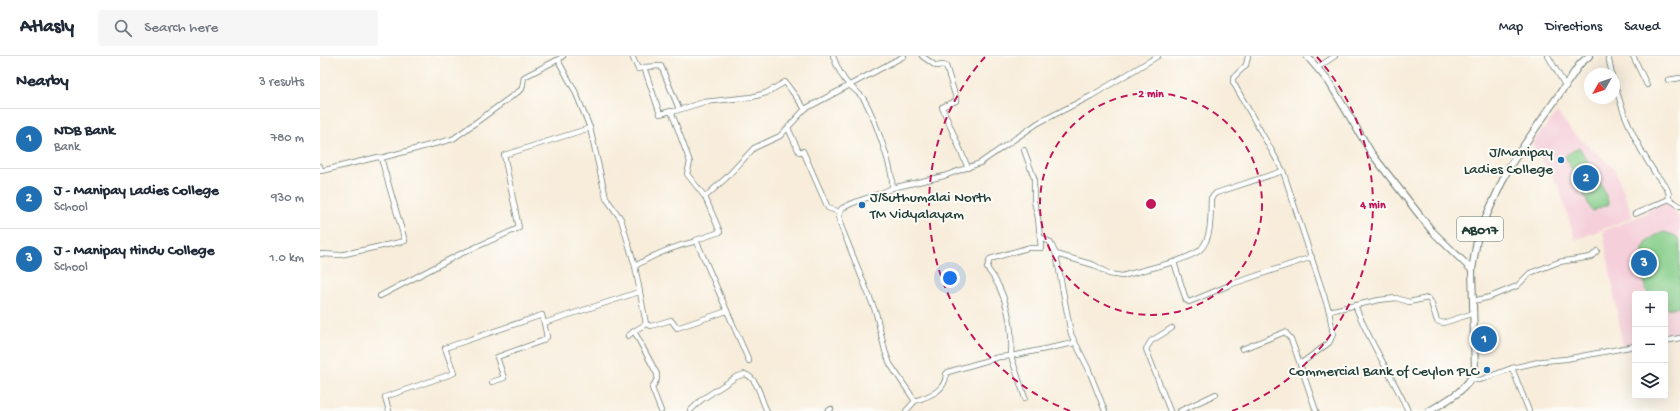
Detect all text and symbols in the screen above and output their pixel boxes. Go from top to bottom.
search box [98,10,378,46]
text: Atlasly [20,16,74,39]
icon: search [112,17,134,39]
text: Search here [144,19,218,37]
text: Map [1499,19,1523,36]
text: Directions [1545,19,1602,36]
text: Saved [1624,19,1660,36]
north arrow [1584,68,1620,104]
text: Nearby [16,72,69,92]
text: 3 results [259,75,304,90]
text: 2 min [1138,88,1164,102]
text: NDB Bank [54,122,115,140]
text: 1 [26,131,32,146]
text: 780 m [270,131,304,146]
text: Bank [54,140,80,155]
place label: J/Manipay Ladies College [1464,144,1554,179]
marker: J/Manipay Ladies College [1556,155,1566,165]
pin: 2 [1573,163,1599,193]
text: J - Manipay Ladies College [54,182,219,200]
place label: J/Suthumalai North TM Vidyalayam [869,189,991,224]
text: 2 [26,191,32,206]
text: 930 m [271,191,304,206]
centre of rings [1144,197,1158,211]
text: 4 min [1359,199,1386,213]
text: School [54,200,88,215]
marker: J/Suthumalai North TM Vidyalayam [857,200,867,210]
road number: AB017 [1457,217,1503,241]
text: J - Manipay Hindu College [54,242,214,260]
pin: 3 [1631,248,1657,278]
text: 3 [26,251,32,266]
text: 1.0 km [269,251,304,266]
text: School [54,260,88,275]
your location [940,268,960,288]
map controls [1632,291,1668,399]
button: + [1632,291,1668,327]
pin: 1 [1471,324,1497,354]
button: − [1632,327,1668,363]
place label: Commercial Bank of Ceylon PLC [1289,363,1480,381]
button: layers [1632,363,1668,399]
marker: Commercial Bank of Ceylon PLC [1482,365,1492,375]

